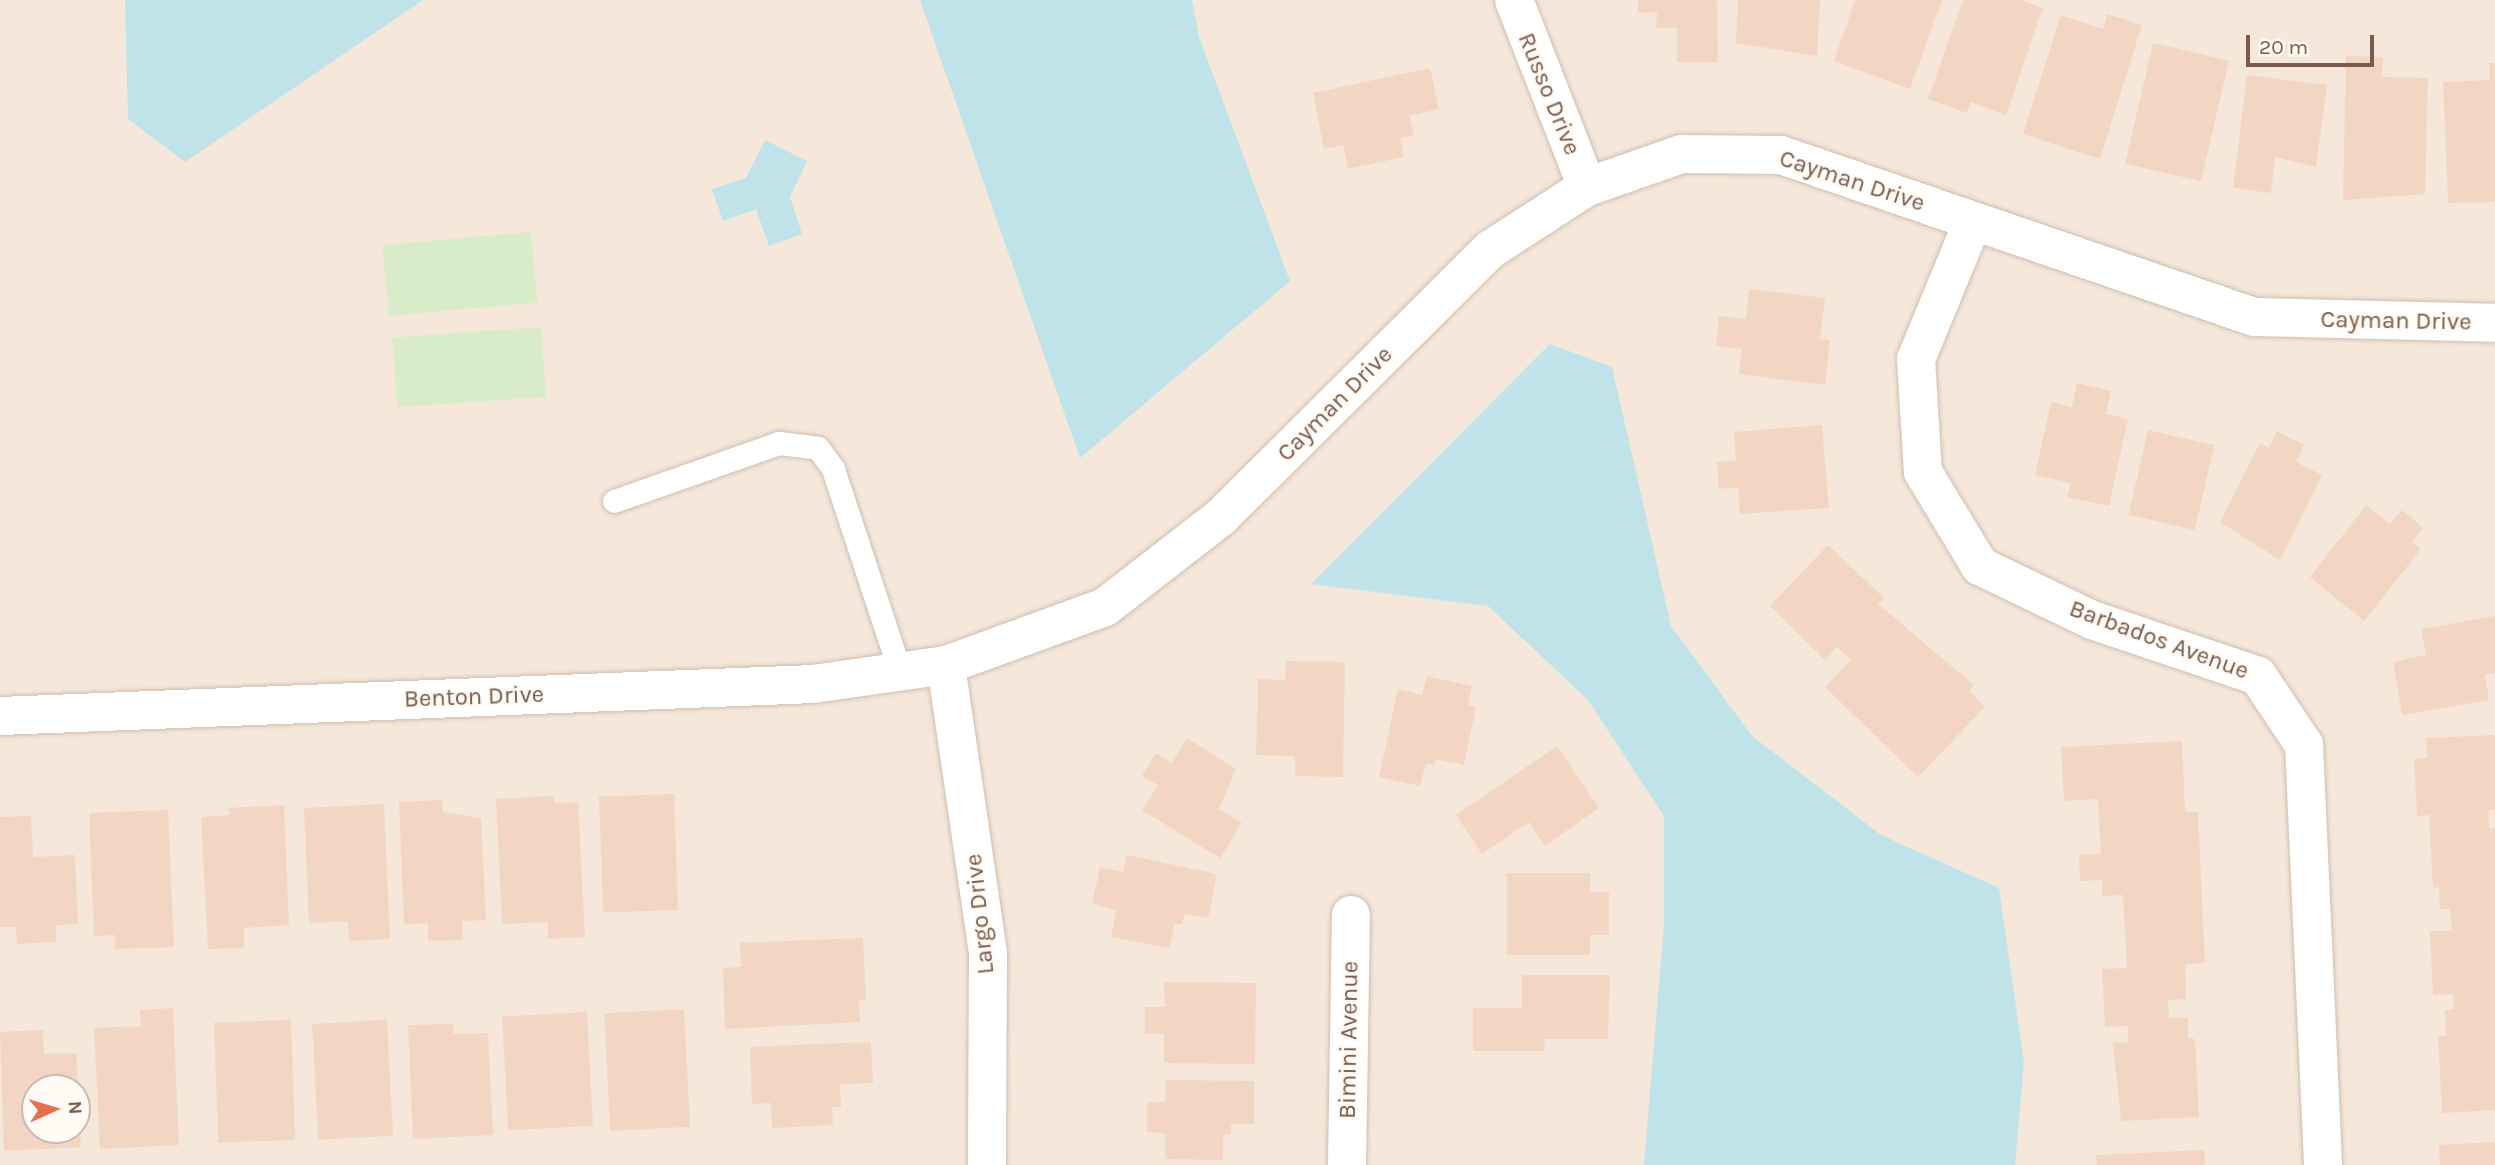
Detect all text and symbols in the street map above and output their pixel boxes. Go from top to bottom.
scale bar [2250,21,2378,65]
street label: Russo Drive [1511,29,1587,159]
text: 20 m [2259,35,2308,59]
street label: Cayman Drive [1776,144,1928,218]
street label: Cayman Drive [2320,305,2472,337]
street label: Cayman Drive [1271,340,1399,468]
street label: Barbados Avenue [2065,594,2253,686]
street label: Benton Drive [403,680,545,714]
street label: Largo Drive [959,852,1001,976]
street label: Bimini Avenue [1333,961,1365,1119]
north arrow [21,1074,91,1144]
text: N [64,1100,86,1115]

